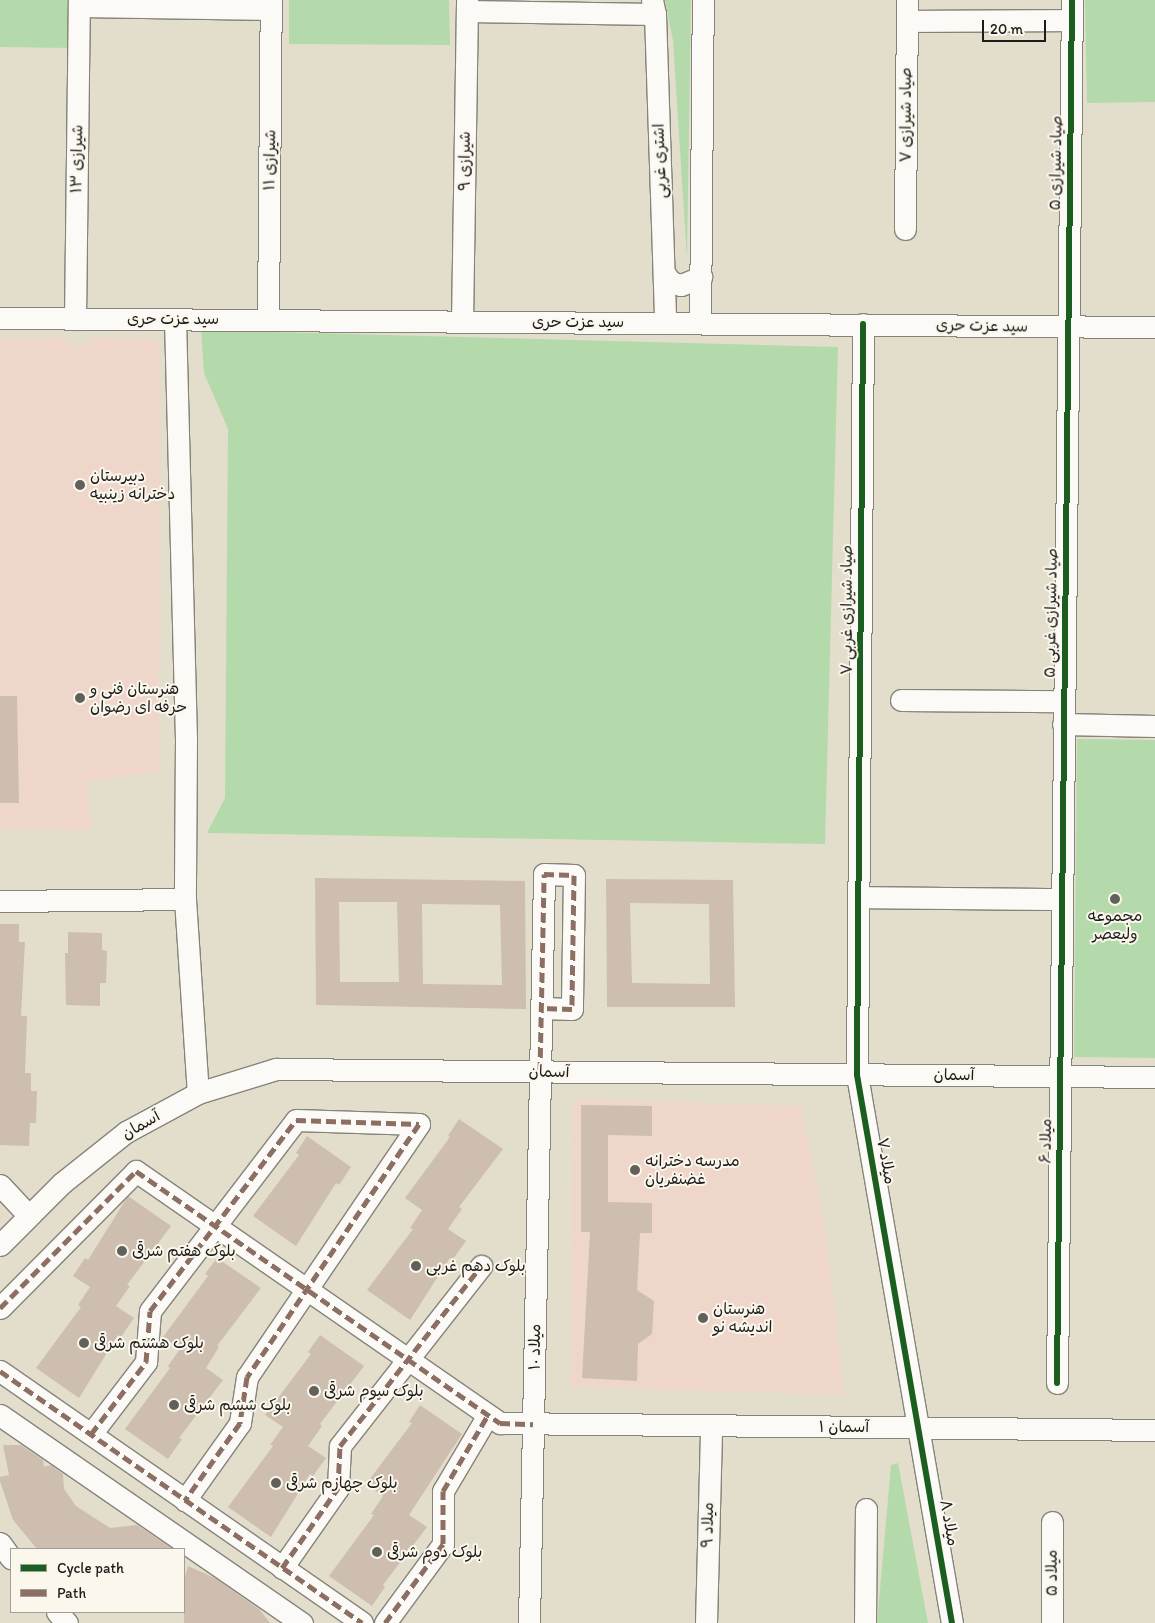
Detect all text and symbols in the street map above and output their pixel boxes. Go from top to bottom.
scale bar [985,10,1049,42]
text: 20 m [990,20,1023,38]
street label: صیاد شیرازی ۷ [896,67,916,163]
street label: صیاد شیرازی ۵ [1046,115,1066,211]
street label: اشتری غربی [649,123,671,199]
street label: شیرازی ۱۳ [67,125,87,193]
street label: شیرازی ۱۱ [260,129,280,191]
street label: شیرازی ۹ [455,131,475,191]
street label: سید عزت حری [127,309,219,329]
street label: سید عزت حری [532,312,624,332]
street label: سید عزت حری [936,316,1028,336]
place label: دبیرستان دخترانه زینبیه [90,466,175,504]
marker: دبیرستان دخترانه زینبیه [74,479,86,491]
street label: صیاد شیرازی غربی ۷ [837,545,857,675]
street label: صیاد شیرازی غربی ۵ [1040,548,1062,678]
place label: هنرستان فنی و حرفه ای رضوان [90,679,187,717]
marker: هنرستان فنی و حرفه ای رضوان [74,692,86,704]
marker: مجموعه ولیعصر [1109,893,1121,905]
place label: مجموعه ولیعصر [1088,906,1142,944]
street label: آسمان [528,1062,570,1082]
street label: آسمان [933,1065,975,1085]
street label: آسمان [118,1106,164,1144]
street label: میلاد ۶ [1036,1118,1056,1164]
street label: میلاد ۷ [872,1136,900,1186]
place label: مدرسه دخترانه غضنفریان [645,1151,740,1189]
marker: مدرسه دخترانه غضنفریان [629,1164,641,1176]
place label: بلوک هفتم شرقی [132,1241,236,1261]
marker: بلوک هفتم شرقی [116,1245,128,1257]
place label: بلوک دهم غربی [426,1256,526,1276]
marker: بلوک دهم غربی [410,1260,422,1272]
place label: هنرستان اندیشه نو [713,1299,773,1337]
marker: هنرستان اندیشه نو [697,1312,709,1324]
street label: میلاد ۱۰ [525,1324,545,1370]
place label: بلوک هشتم شرقی [94,1333,204,1353]
marker: بلوک هشتم شرقی [78,1337,90,1349]
place label: بلوک سوم شرقی [324,1381,424,1401]
marker: بلوک سوم شرقی [308,1385,320,1397]
place label: بلوک ششم شرقی [184,1395,291,1415]
marker: بلوک ششم شرقی [168,1399,180,1411]
street label: آسمان ۱ [819,1417,869,1437]
place label: بلوک چهارم شرقی [286,1473,398,1493]
marker: بلوک چهارم شرقی [270,1477,282,1489]
street label: میلاد ۸ [935,1498,963,1548]
street label: میلاد ۹ [698,1502,718,1548]
place label: بلوک دوم شرقی [387,1542,482,1562]
marker: بلوک دوم شرقی [371,1546,383,1558]
legend [10,1548,185,1613]
street label: میلاد ۵ [1042,1550,1062,1596]
text: Cycle path [57,1559,124,1577]
text: Path [57,1584,86,1602]

